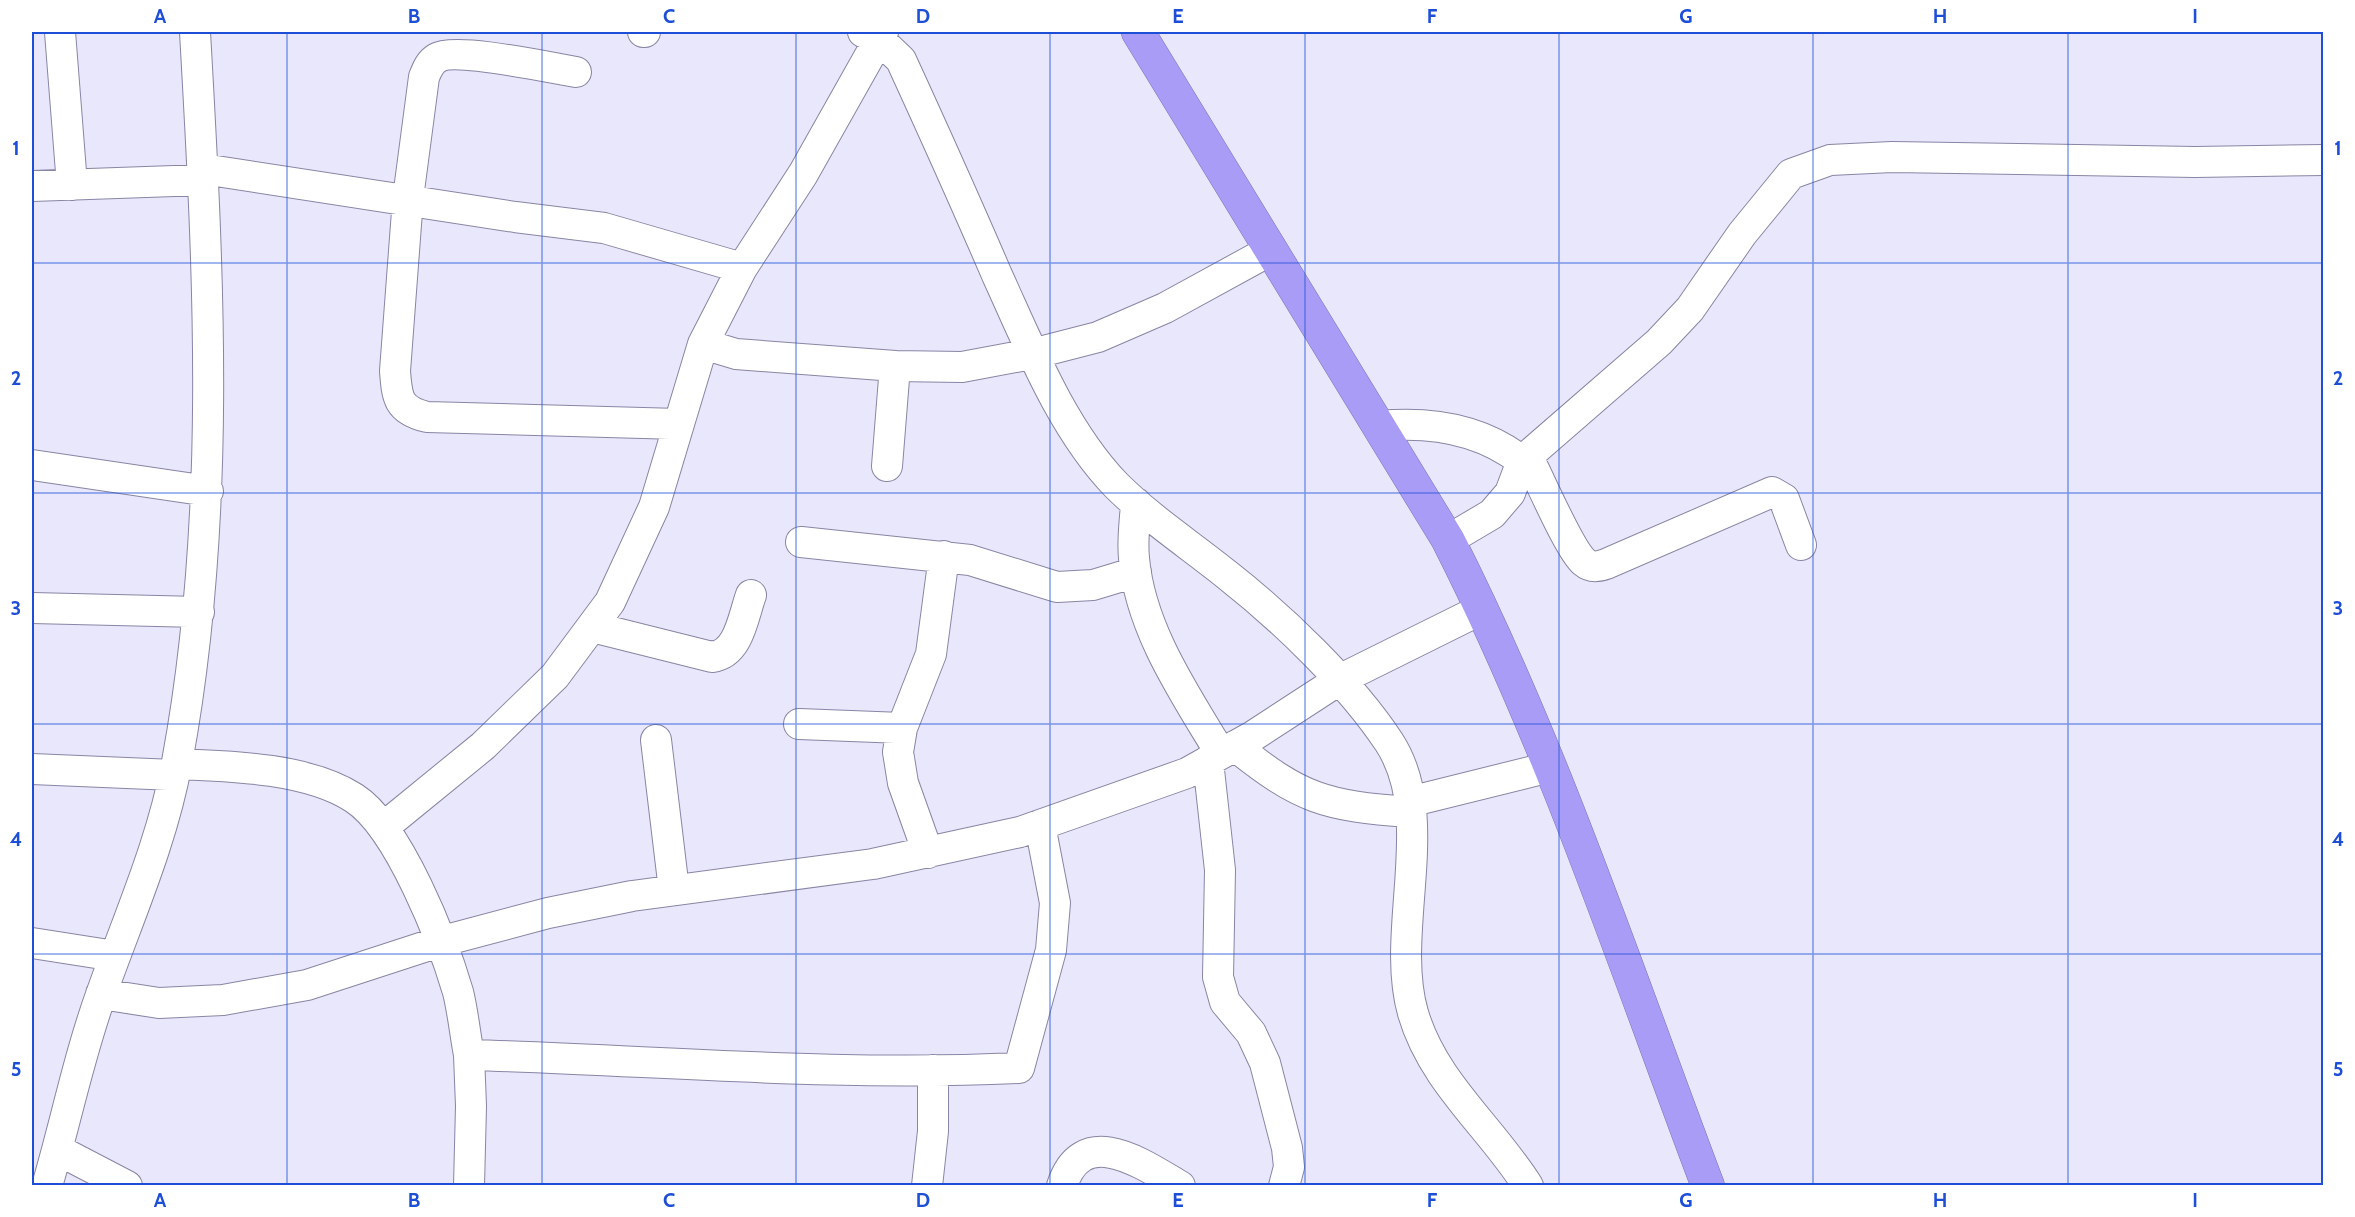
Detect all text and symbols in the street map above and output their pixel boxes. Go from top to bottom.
text: A [154,4,167,28]
text: B [408,4,420,28]
text: C [663,4,675,28]
text: D [916,4,930,28]
text: E [1172,4,1184,28]
text: F [1427,4,1438,28]
text: G [1679,4,1693,28]
text: H [1933,4,1947,28]
text: I [2192,4,2198,28]
text: 1 [12,136,20,160]
text: 1 [2334,136,2342,160]
text: 2 [11,366,21,390]
text: 2 [2333,366,2343,390]
text: 3 [11,596,21,620]
text: 3 [2333,596,2343,620]
text: 4 [10,827,22,851]
text: 4 [2332,827,2344,851]
text: 5 [11,1057,21,1081]
text: 5 [2333,1057,2343,1081]
text: A [154,1188,167,1212]
text: B [408,1188,420,1212]
text: C [663,1188,675,1212]
text: D [916,1188,930,1212]
text: E [1172,1188,1184,1212]
text: F [1427,1188,1438,1212]
text: G [1679,1188,1693,1212]
text: H [1933,1188,1947,1212]
text: I [2192,1188,2198,1212]

